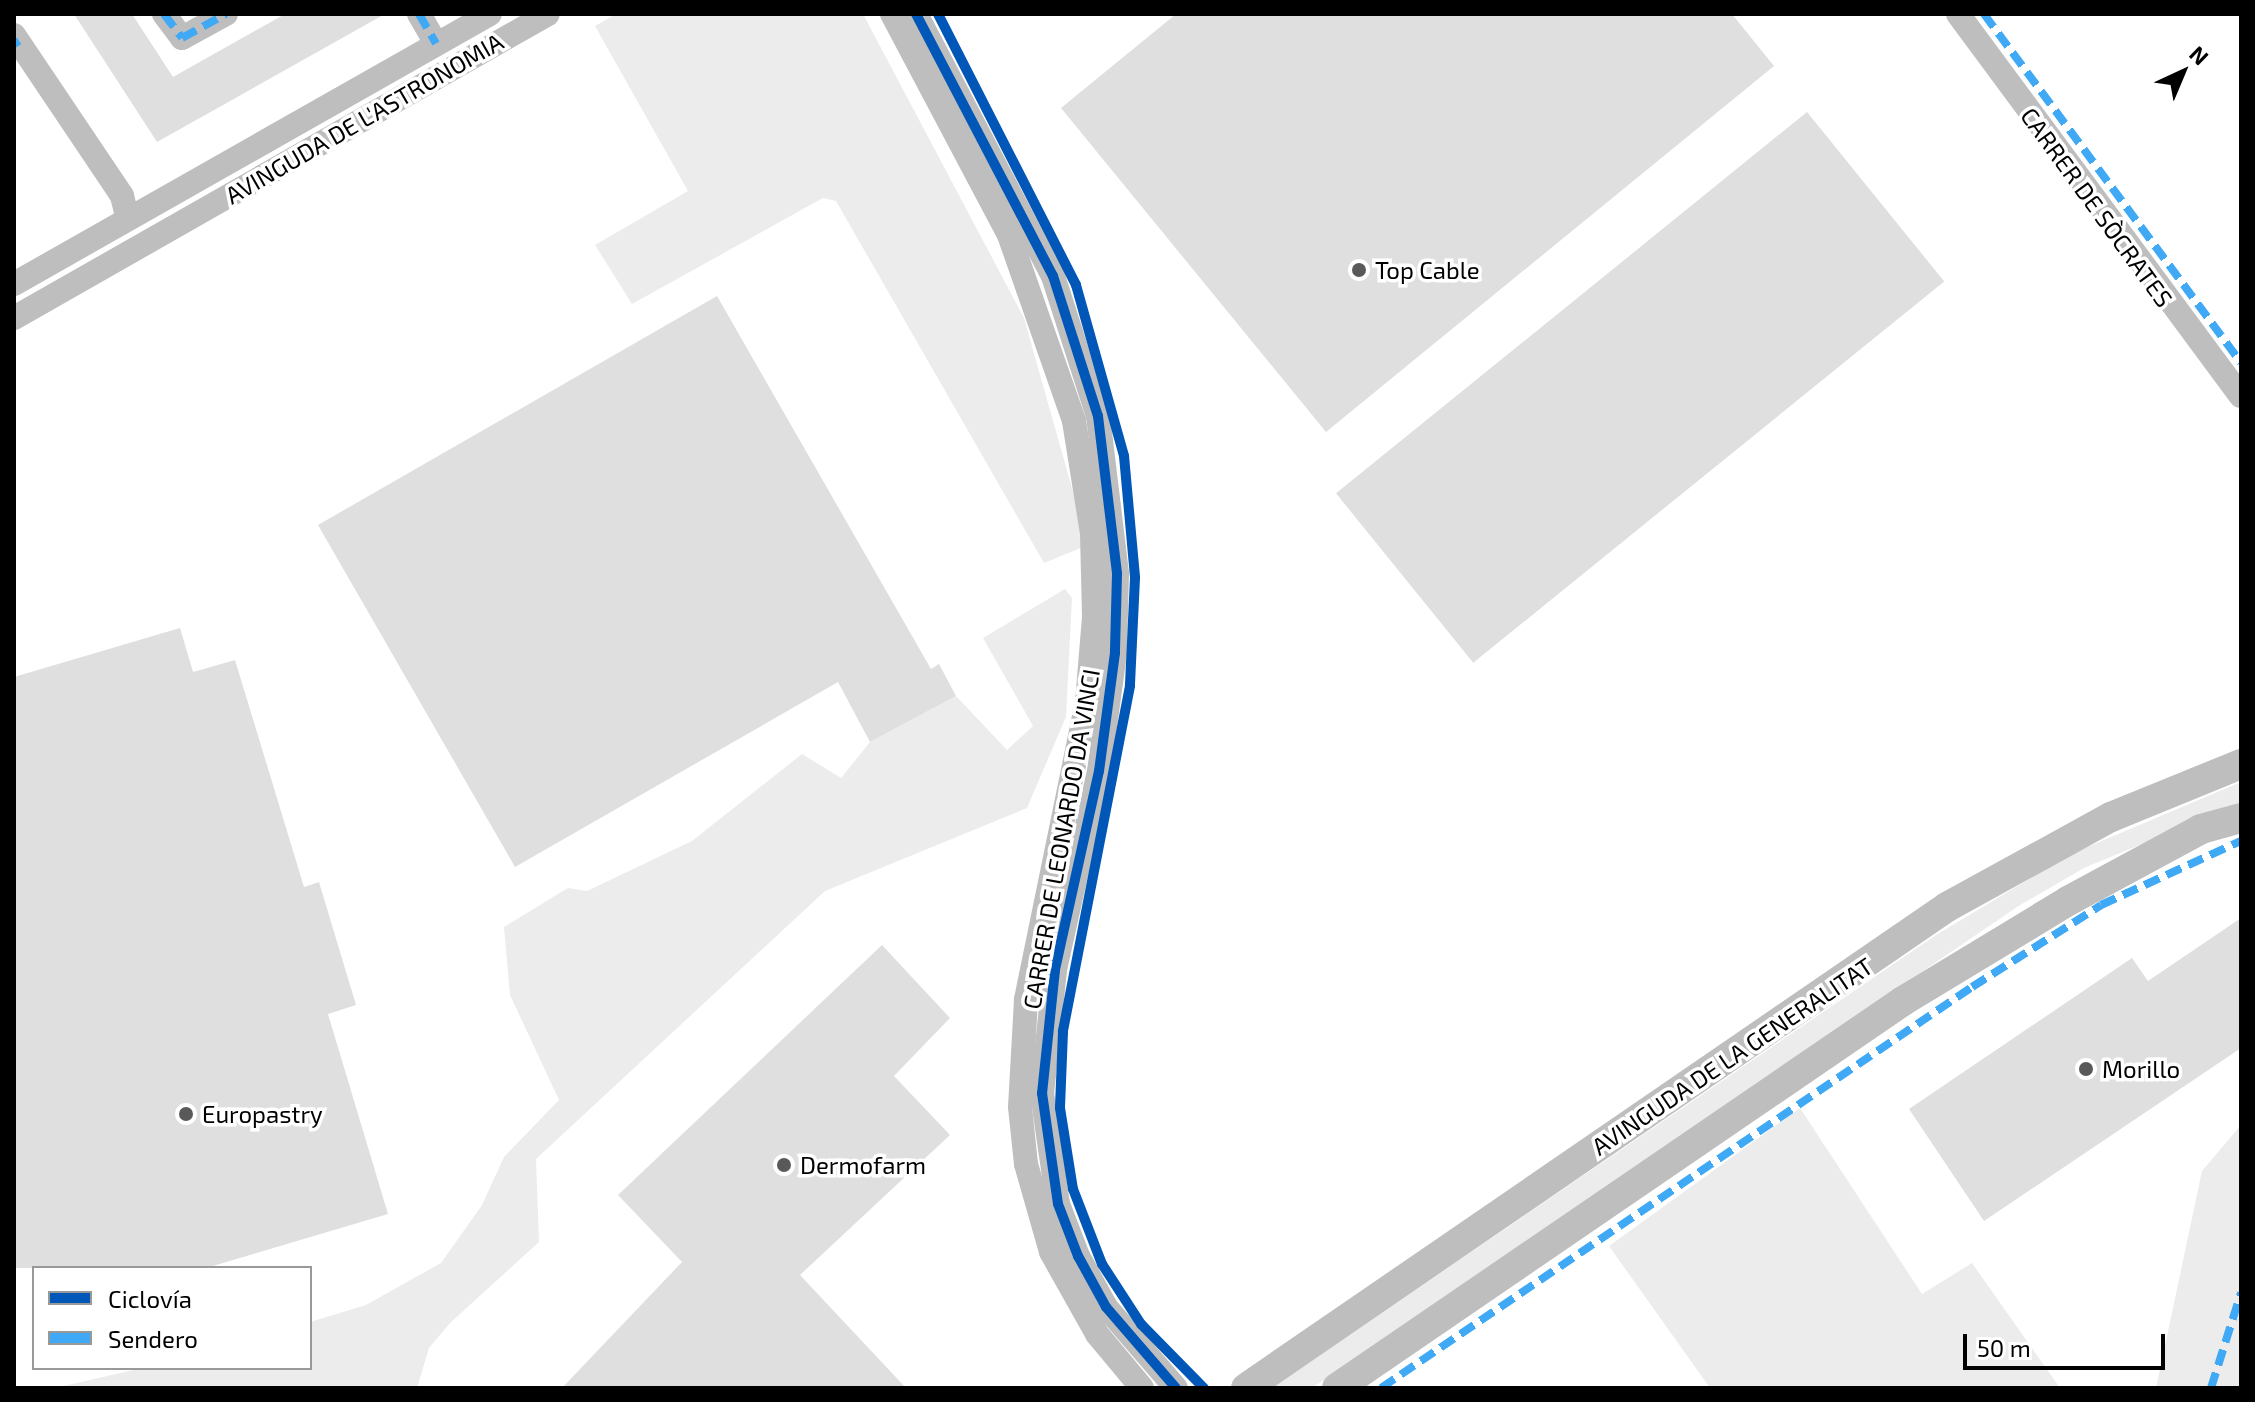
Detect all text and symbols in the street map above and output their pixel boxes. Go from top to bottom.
street label: AVINGUDA DE L'ASTRONOMIA [220,26,508,210]
north arrow [2143,32,2223,112]
text: N [2185,40,2214,70]
street label: CARRER DE SÒCRATES [2015,102,2179,312]
place label: Top Cable [1375,256,1480,284]
marker: Top Cable [1350,261,1368,279]
street label: CARRER DE LEONARDO DA VINCI [1017,666,1105,1012]
street label: AVINGUDA DE LA GENERALITAT [1586,951,1878,1161]
place label: Morillo [2102,1055,2180,1083]
marker: Morillo [2077,1060,2095,1078]
place label: Europastry [202,1100,323,1128]
marker: Europastry [177,1105,195,1123]
place label: Dermofarm [800,1151,926,1179]
marker: Dermofarm [775,1156,793,1174]
legend [32,1266,312,1370]
text: Ciclovía [108,1284,192,1313]
scale bar [1967,1318,2169,1368]
text: Sendero [108,1324,198,1353]
text: 50 m [1977,1333,2031,1362]

